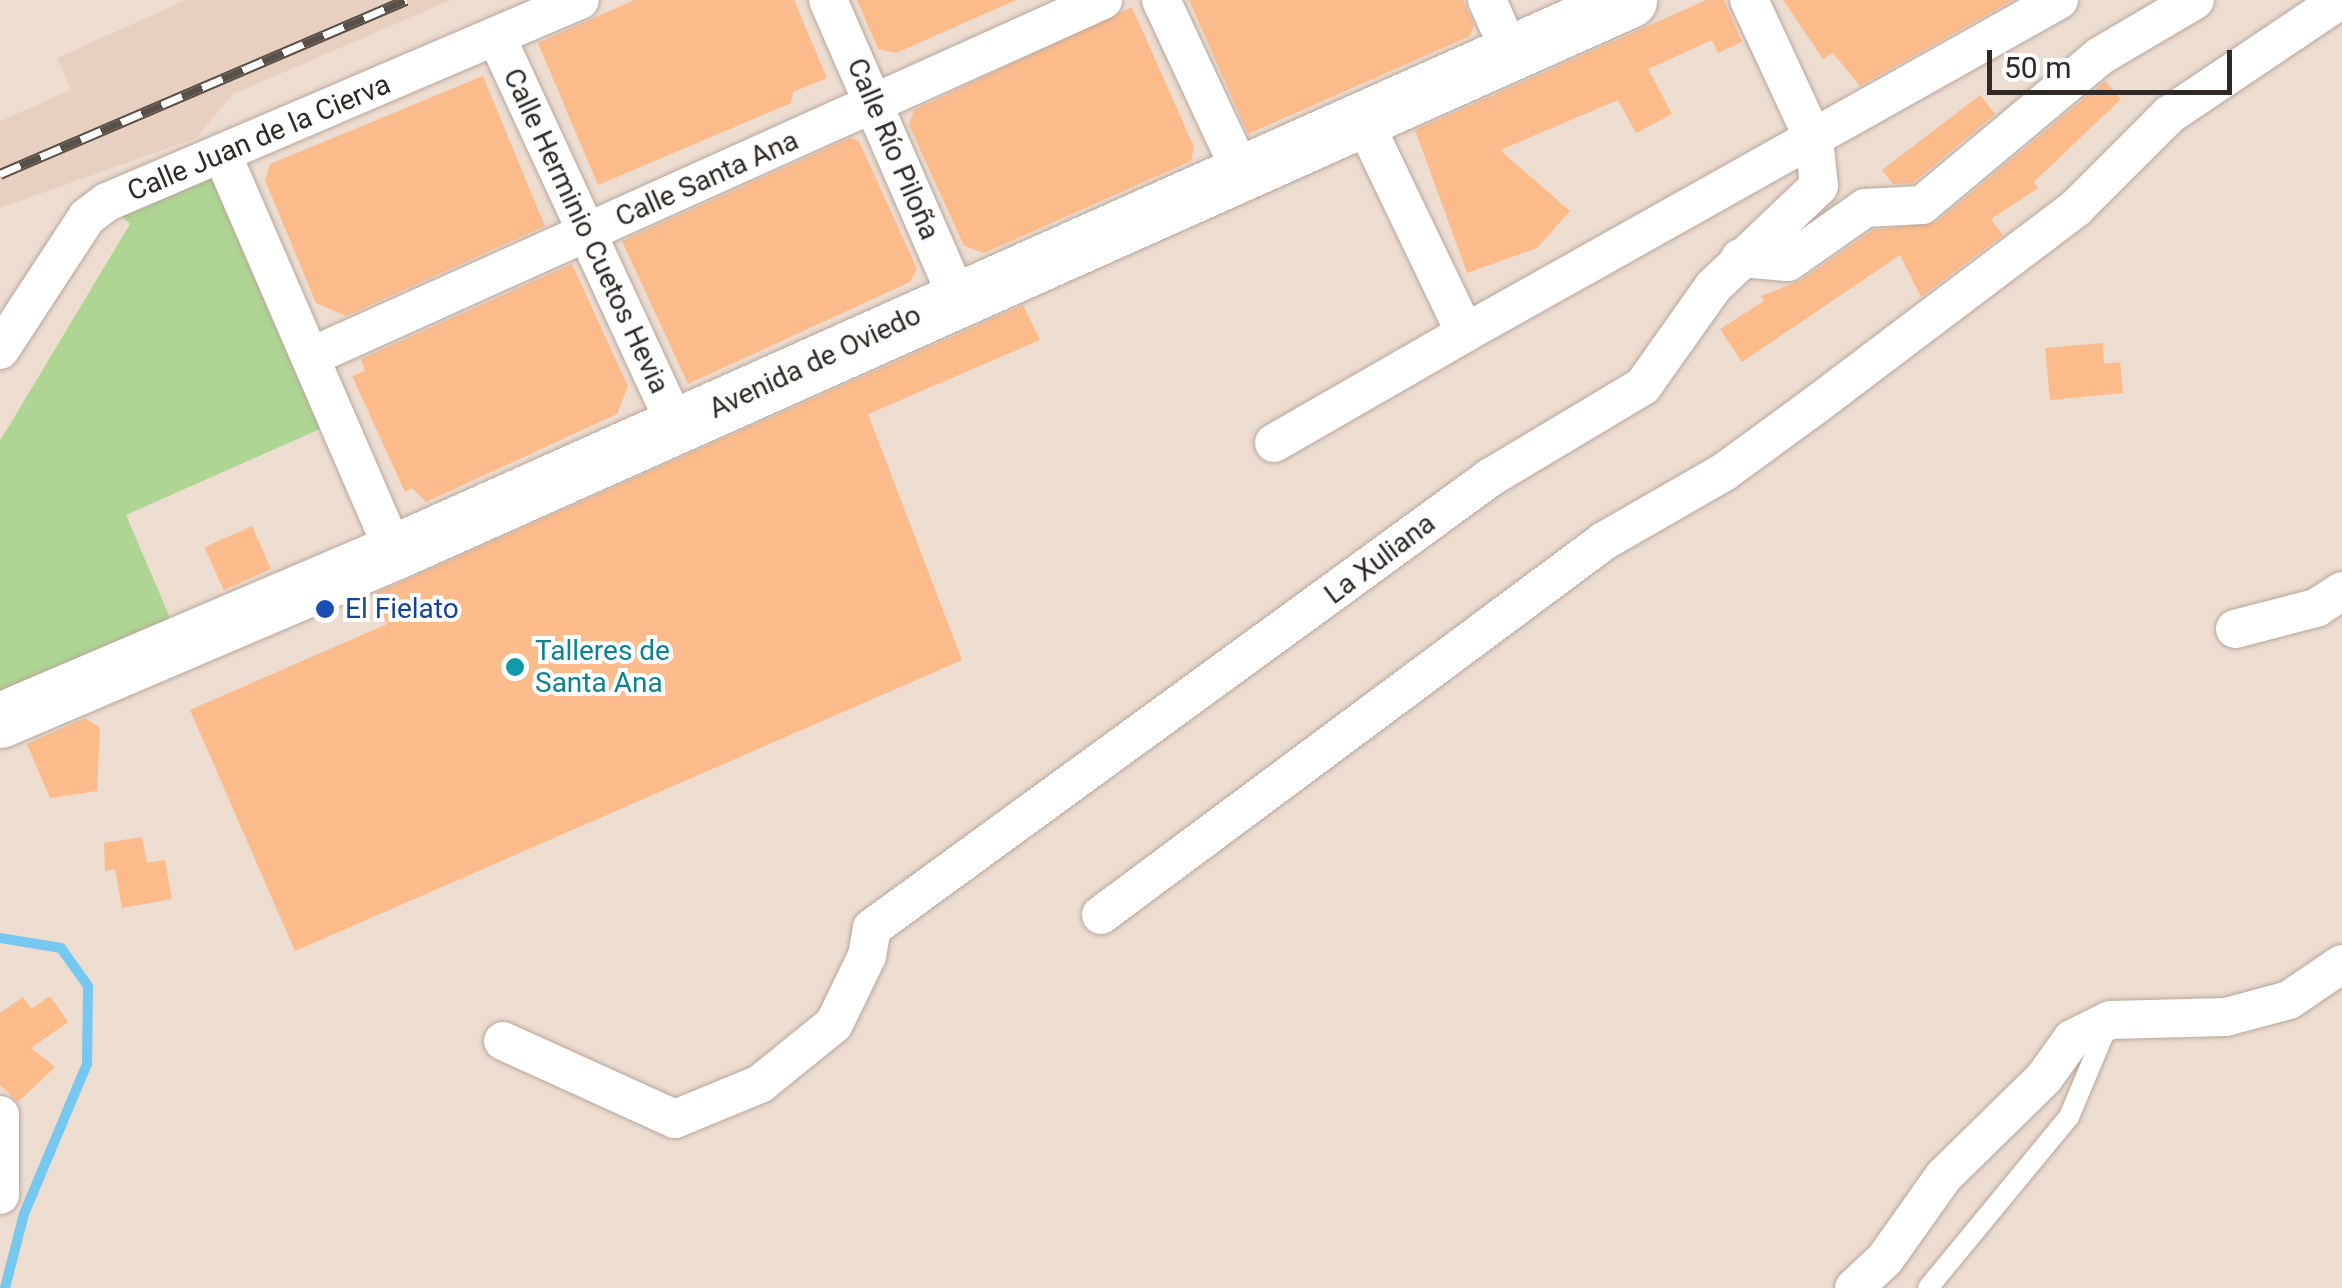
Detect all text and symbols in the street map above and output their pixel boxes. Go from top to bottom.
scale bar [1992,30,2237,92]
text: 50 m [2004,50,2071,85]
street label: Calle Río Piloña [840,53,946,245]
street label: Calle Herminio Cuetos Hevia [496,63,676,399]
street label: Calle Juan de la Cierva [123,67,395,209]
street label: Calle Santa Ana [610,124,804,234]
street label: Avenida de Oviedo [704,298,926,426]
street label: La Xuliana [1318,507,1442,611]
place label: El Fielato [345,592,459,626]
marker: El Fielato [314,598,336,620]
place label: Talleres de Santa Ana [535,634,670,700]
marker: Talleres de Santa Ana [504,656,526,678]

